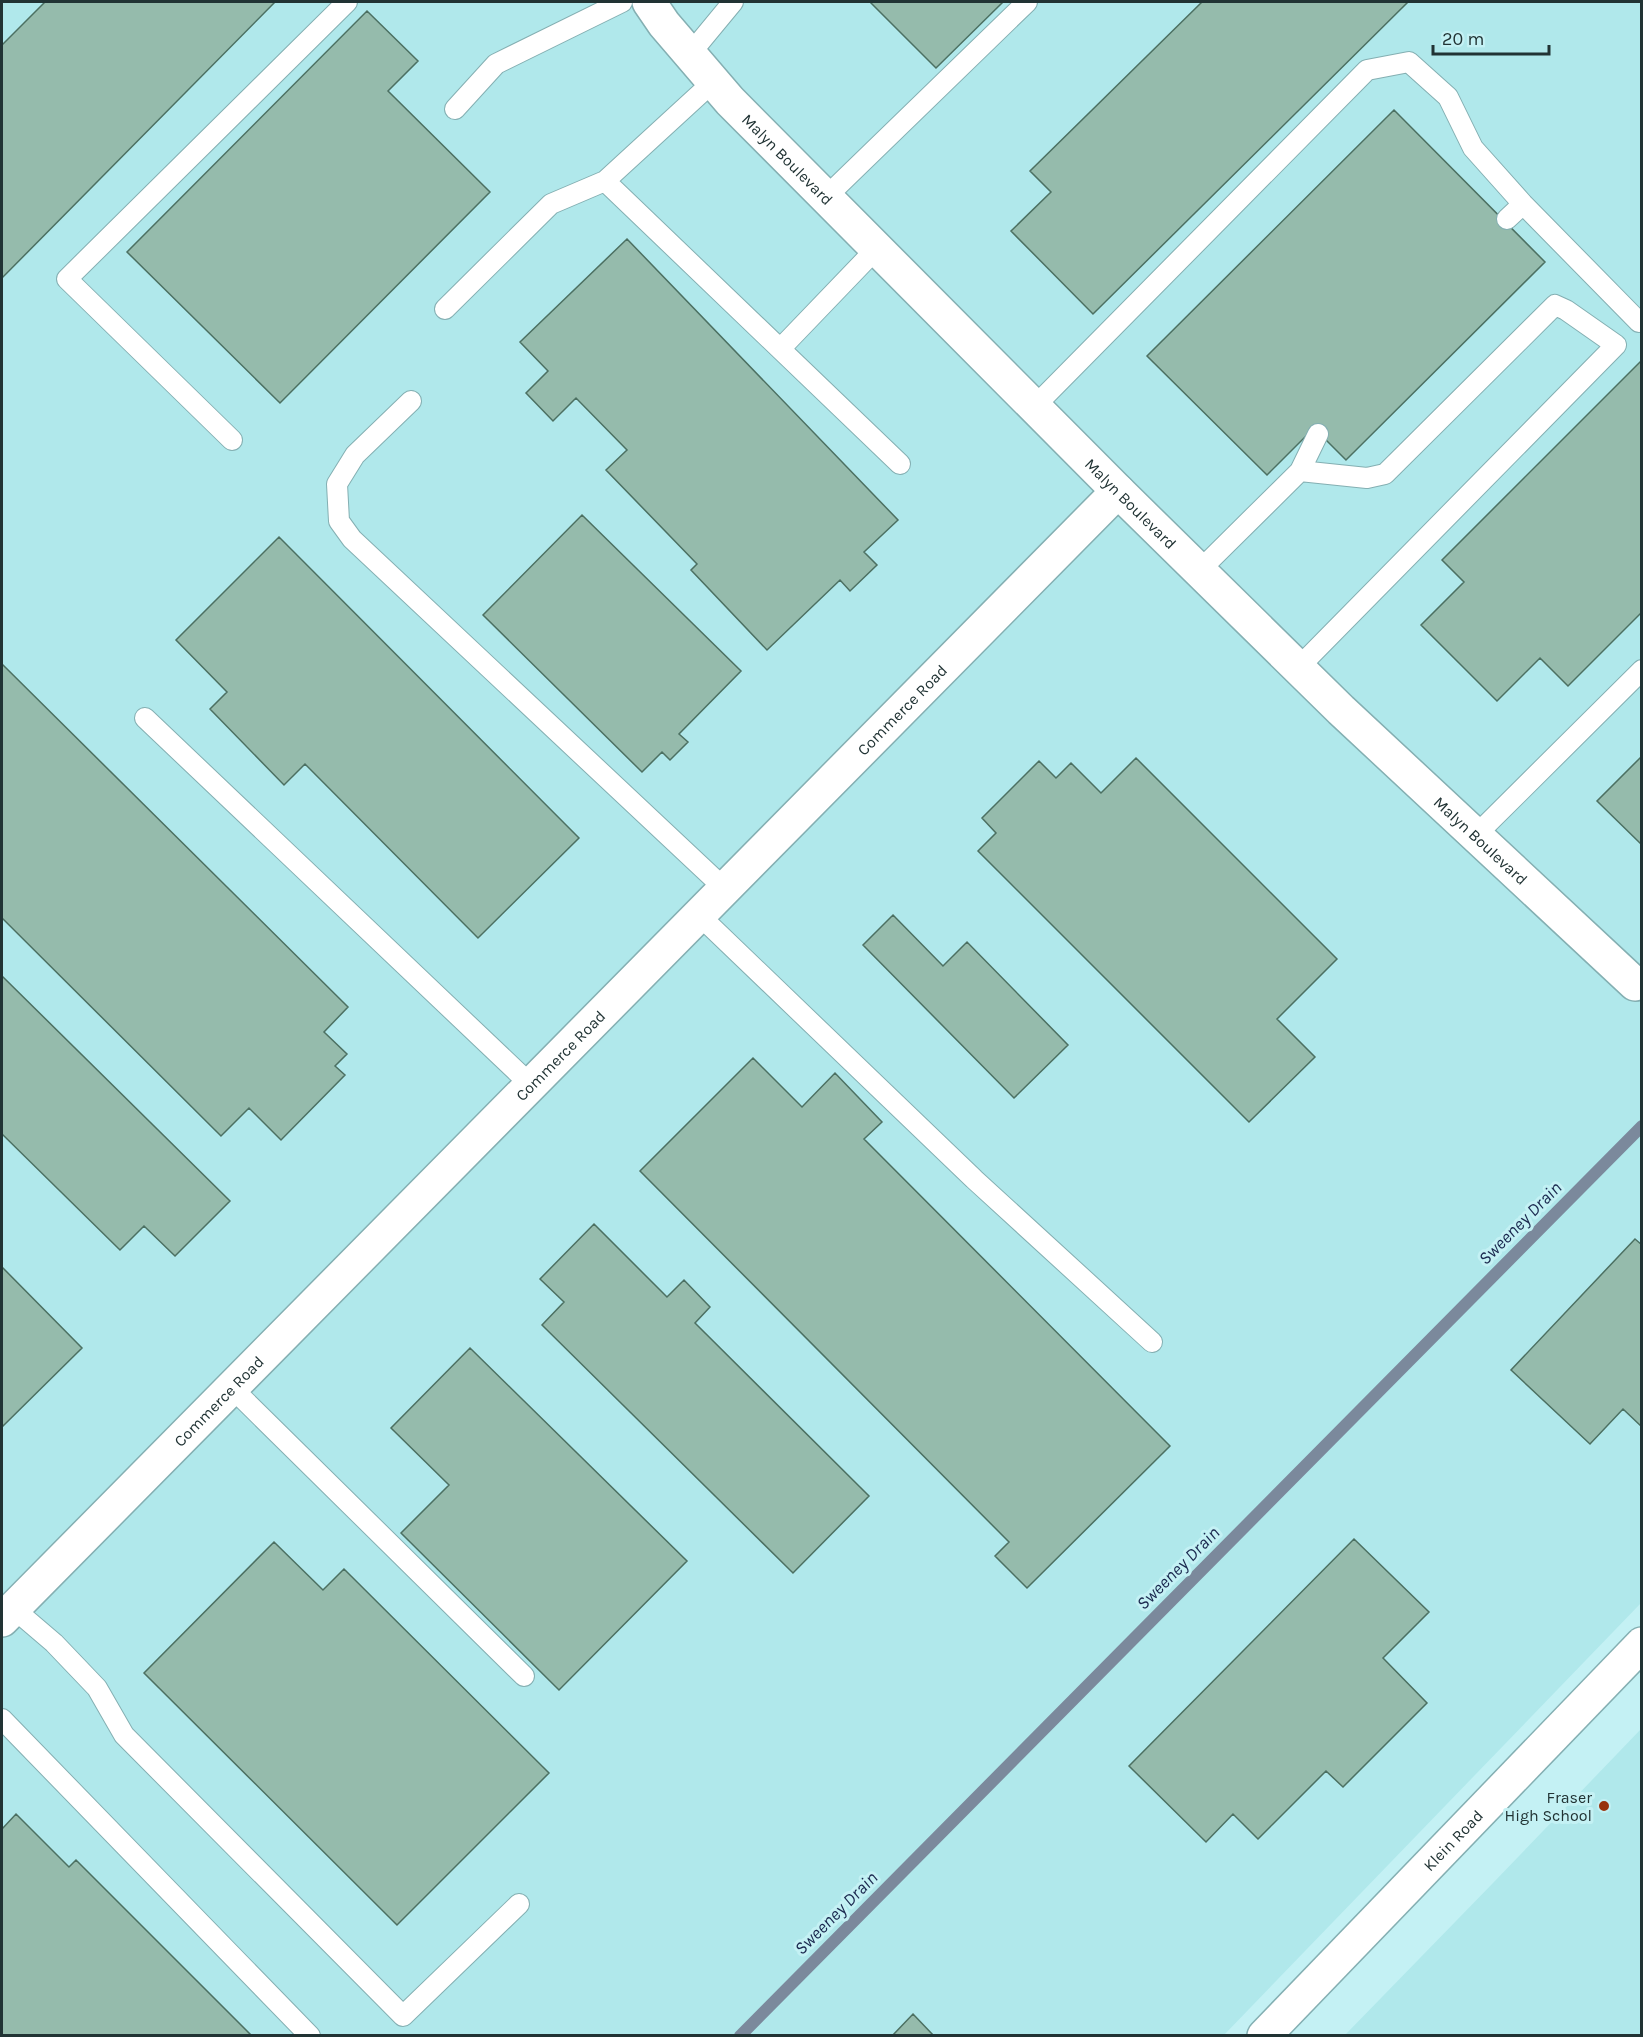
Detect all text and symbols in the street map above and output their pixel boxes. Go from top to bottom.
scale bar [1433,18,1548,56]
text: 20 m [1442,28,1484,50]
street label: Malyn Boulevard [738,110,837,209]
street label: Malyn Boulevard [1081,454,1180,553]
street label: Commerce Road [853,661,951,759]
street label: Malyn Boulevard [1430,793,1531,889]
street label: Commerce Road [512,1006,609,1105]
water label: Sweeney Drain [1474,1177,1566,1269]
street label: Commerce Road [170,1352,268,1451]
water label: Sweeney Drain [1132,1522,1224,1614]
place label: Fraser High School [1504,1788,1592,1825]
marker: Fraser High School [1597,1799,1611,1813]
street label: Klein Road [1419,1806,1487,1875]
water label: Sweeney Drain [790,1867,882,1959]

